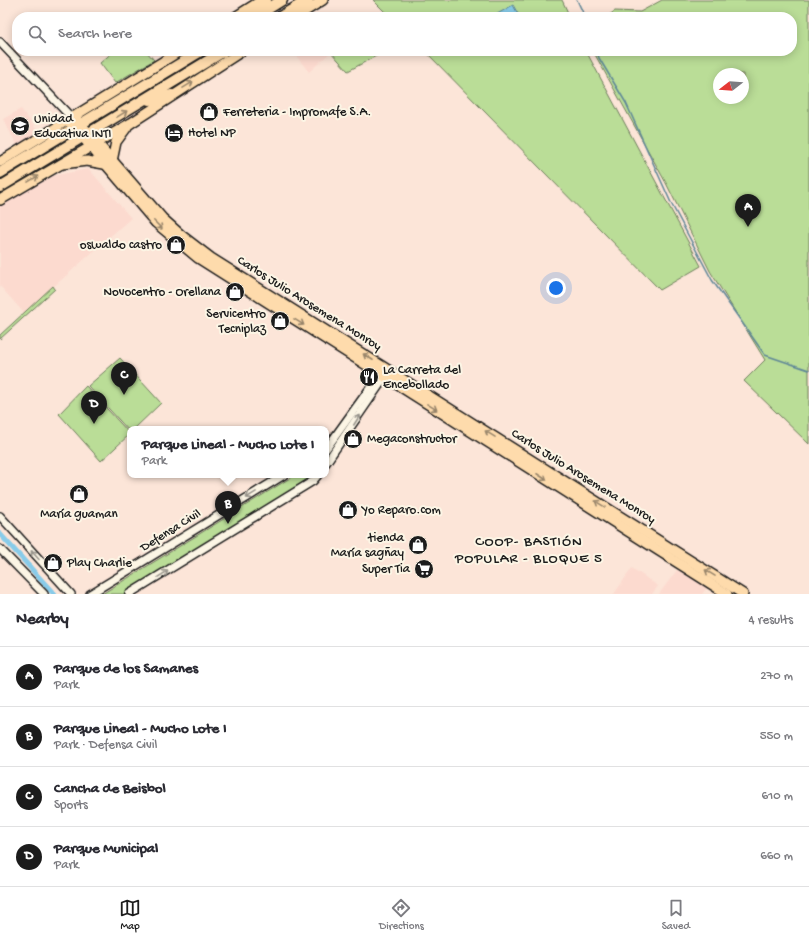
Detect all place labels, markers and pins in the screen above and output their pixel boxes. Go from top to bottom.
shop icon: Ferreteria - Impromafe S.A. [198,101,220,123]
place label: Ferreteria - Impromafe S.A. [222,105,371,120]
place label: Unidad Educativa INTI [34,112,111,142]
school or university icon: Unidad Educativa INTI [9,115,31,137]
hotel icon: Hotel NP [163,122,185,144]
place label: Hotel NP [188,126,237,141]
pin: A [735,194,761,227]
shop icon: oswaldo castro [165,234,187,256]
place label: oswaldo castro [80,238,162,253]
shop icon: Novocentro - Orellana [224,281,246,303]
place label: Novocentro - Orellana [104,285,222,300]
place label: Servicentro Tecniplaz [206,307,267,337]
shop icon: Servicentro Tecniplaz [269,310,291,332]
pin: C [111,362,137,395]
place label: La Carreta del Encebollado [383,363,461,393]
restaurant icon: La Carreta del Encebollado [358,366,380,388]
pin: D [81,391,107,424]
shop icon: Megaconstructor [342,428,364,450]
place label: Megaconstructor [367,432,458,447]
shop icon: María guaman [68,483,90,505]
pin: B [215,491,241,524]
shop icon: Yo Reparo.com [337,499,359,521]
place label: Yo Reparo.com [361,503,441,518]
place label: María guaman [40,507,118,522]
place label: tienda María sagñay [331,531,405,561]
shop icon: tienda María sagñay [407,534,429,556]
shop icon: Play Charlie [42,552,64,574]
place label: Play Charlie [66,556,132,571]
supermarket icon: Super Tia [413,558,435,580]
place label: Super Tia [362,562,411,577]

